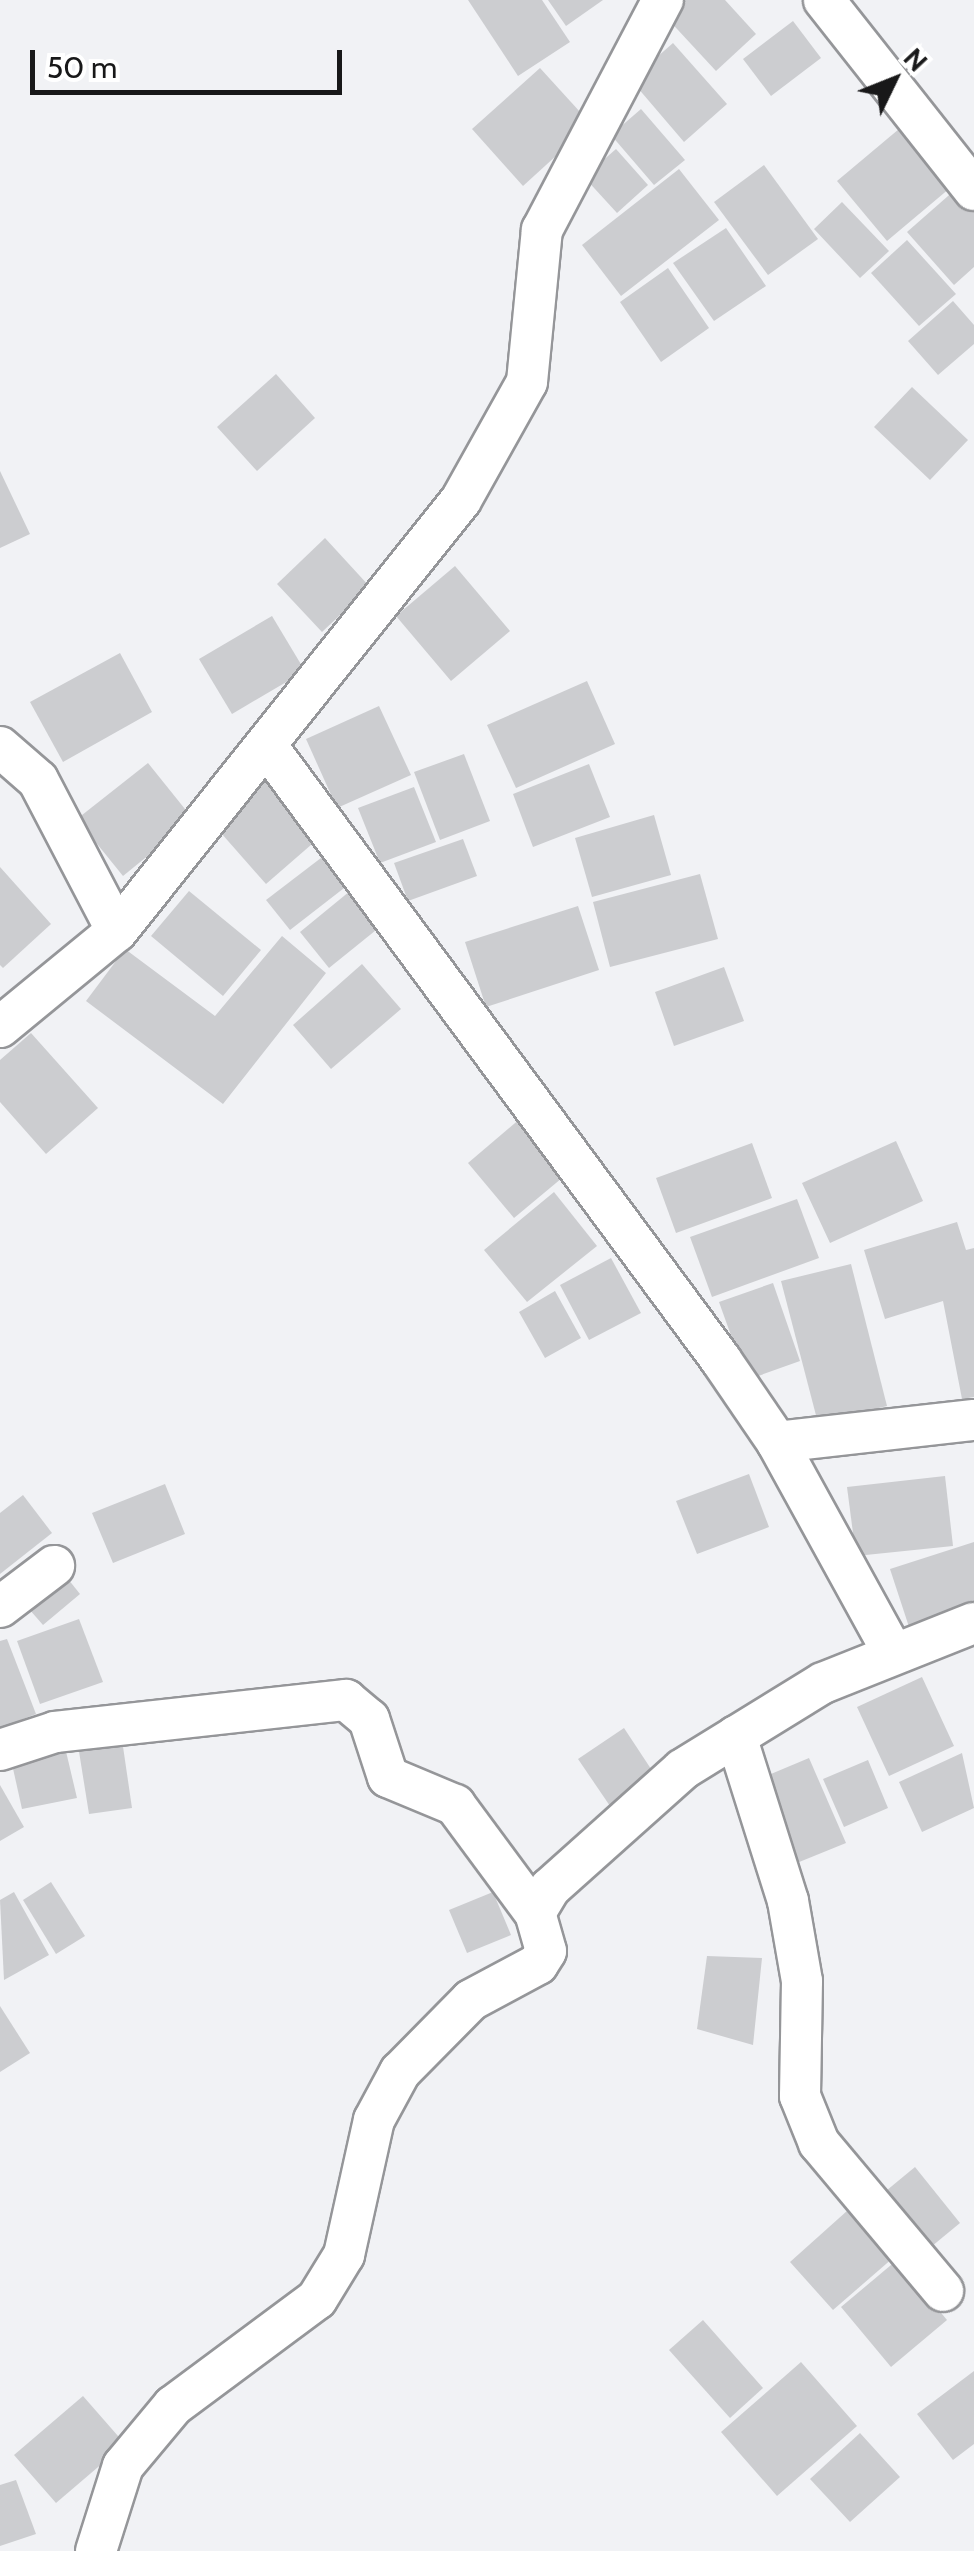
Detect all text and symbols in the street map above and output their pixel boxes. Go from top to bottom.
scale bar [35,30,348,92]
north arrow [844,30,944,130]
text: N [897,41,935,78]
text: 50 m [47,49,117,86]

